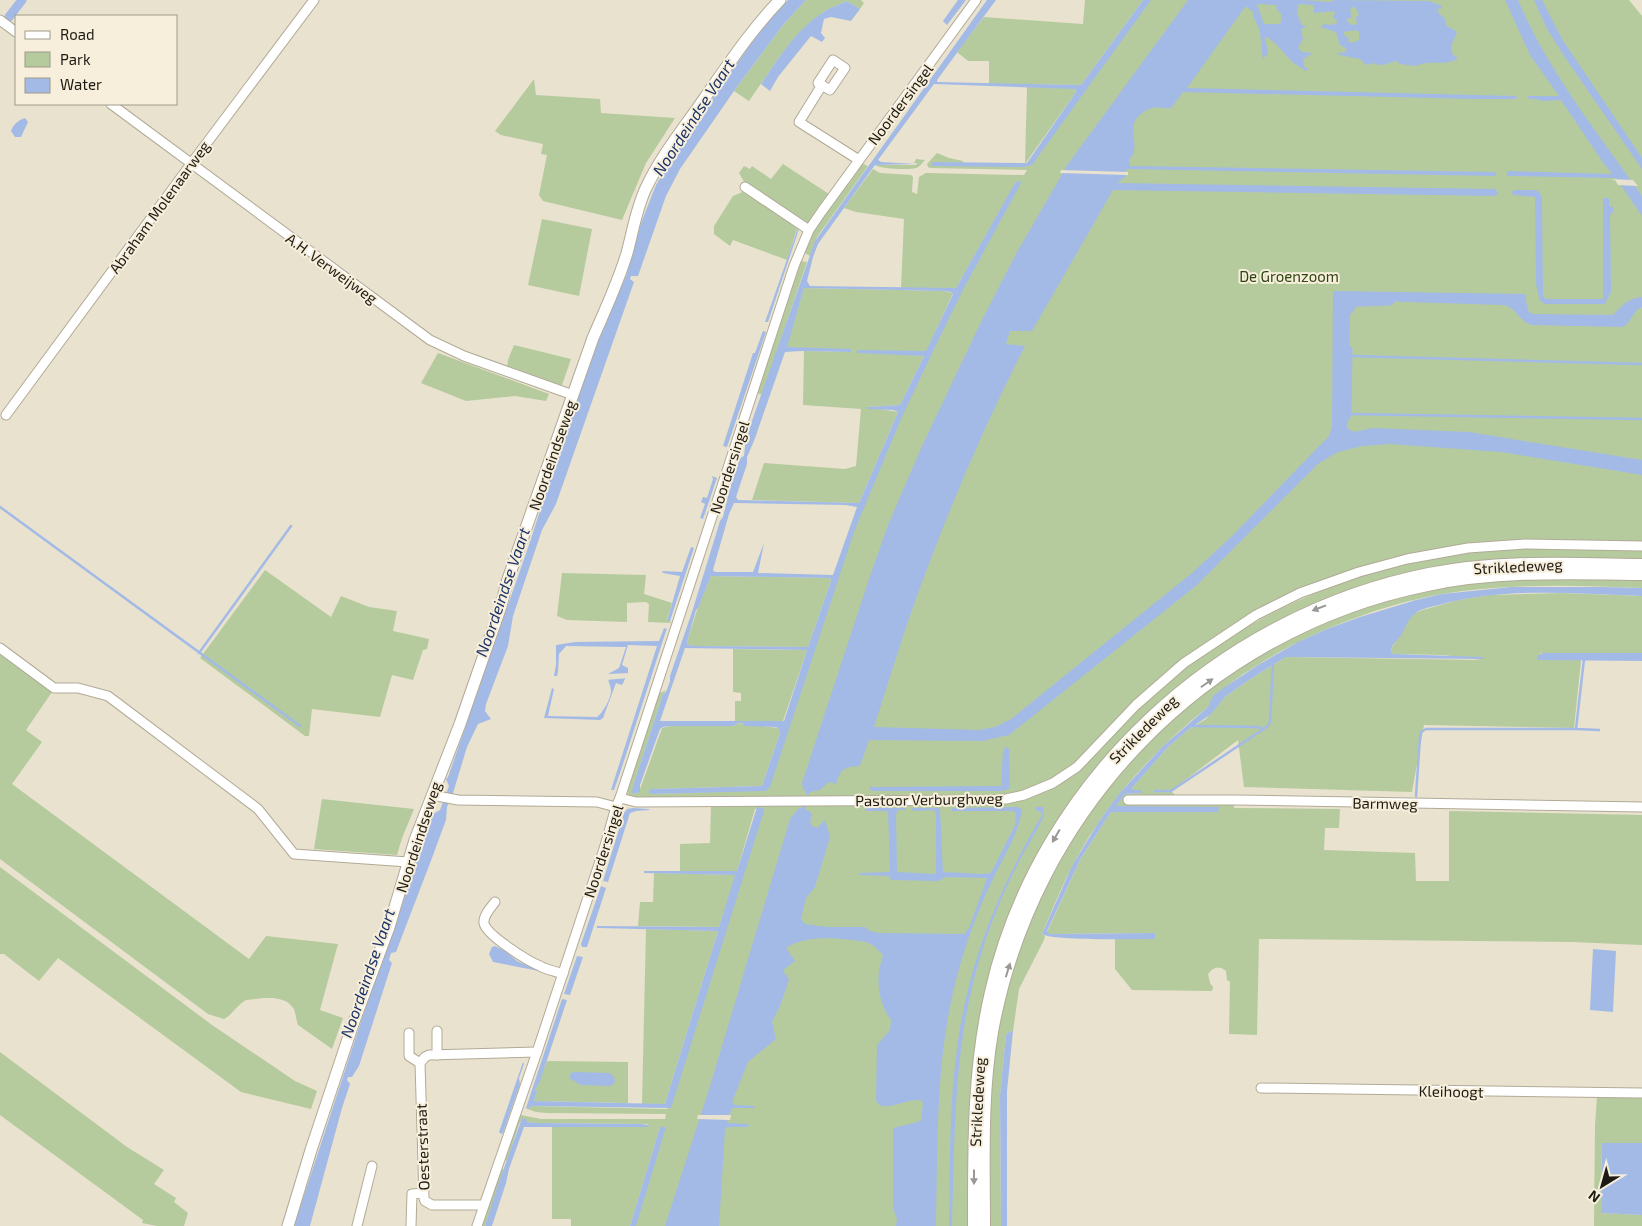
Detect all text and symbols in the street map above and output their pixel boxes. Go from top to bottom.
legend [15,15,178,105]
text: Road [60,25,95,43]
text: Park [60,50,91,68]
water label: Noordeindse Vaart [648,54,738,179]
street label: Noordersingel [864,59,937,148]
text: Water [60,75,102,93]
street label: Abraham Molenaarweg [105,137,214,277]
street label: A.H. Verweijweg [282,229,382,308]
park label: De Groenzoom [1239,267,1339,285]
street label: Noordeindseweg [525,397,580,513]
street label: Noordersingel [705,418,753,516]
water label: Noordeindse Vaart [471,524,533,659]
street label: Strikledeweg [1473,555,1564,577]
one-way arrow [1311,604,1326,612]
one-way arrow [1201,678,1214,688]
street label: Strikledeweg [1105,691,1181,767]
street label: Noordeindseweg [392,779,445,895]
street label: Pastoor Verburghweg [855,789,1004,809]
street label: Barmweg [1352,793,1418,813]
street label: Noordersingel [579,802,627,900]
one-way arrow [1051,830,1060,843]
water label: Noordeindse Vaart [336,905,398,1040]
one-way arrow [1004,962,1012,977]
street label: Strikledeweg [966,1056,988,1147]
street label: Kleihoogt [1418,1081,1484,1101]
street label: Oesterstraat [411,1103,433,1191]
north arrow [1577,1161,1627,1211]
one-way arrow [970,1169,978,1185]
text: N [1585,1187,1603,1207]

